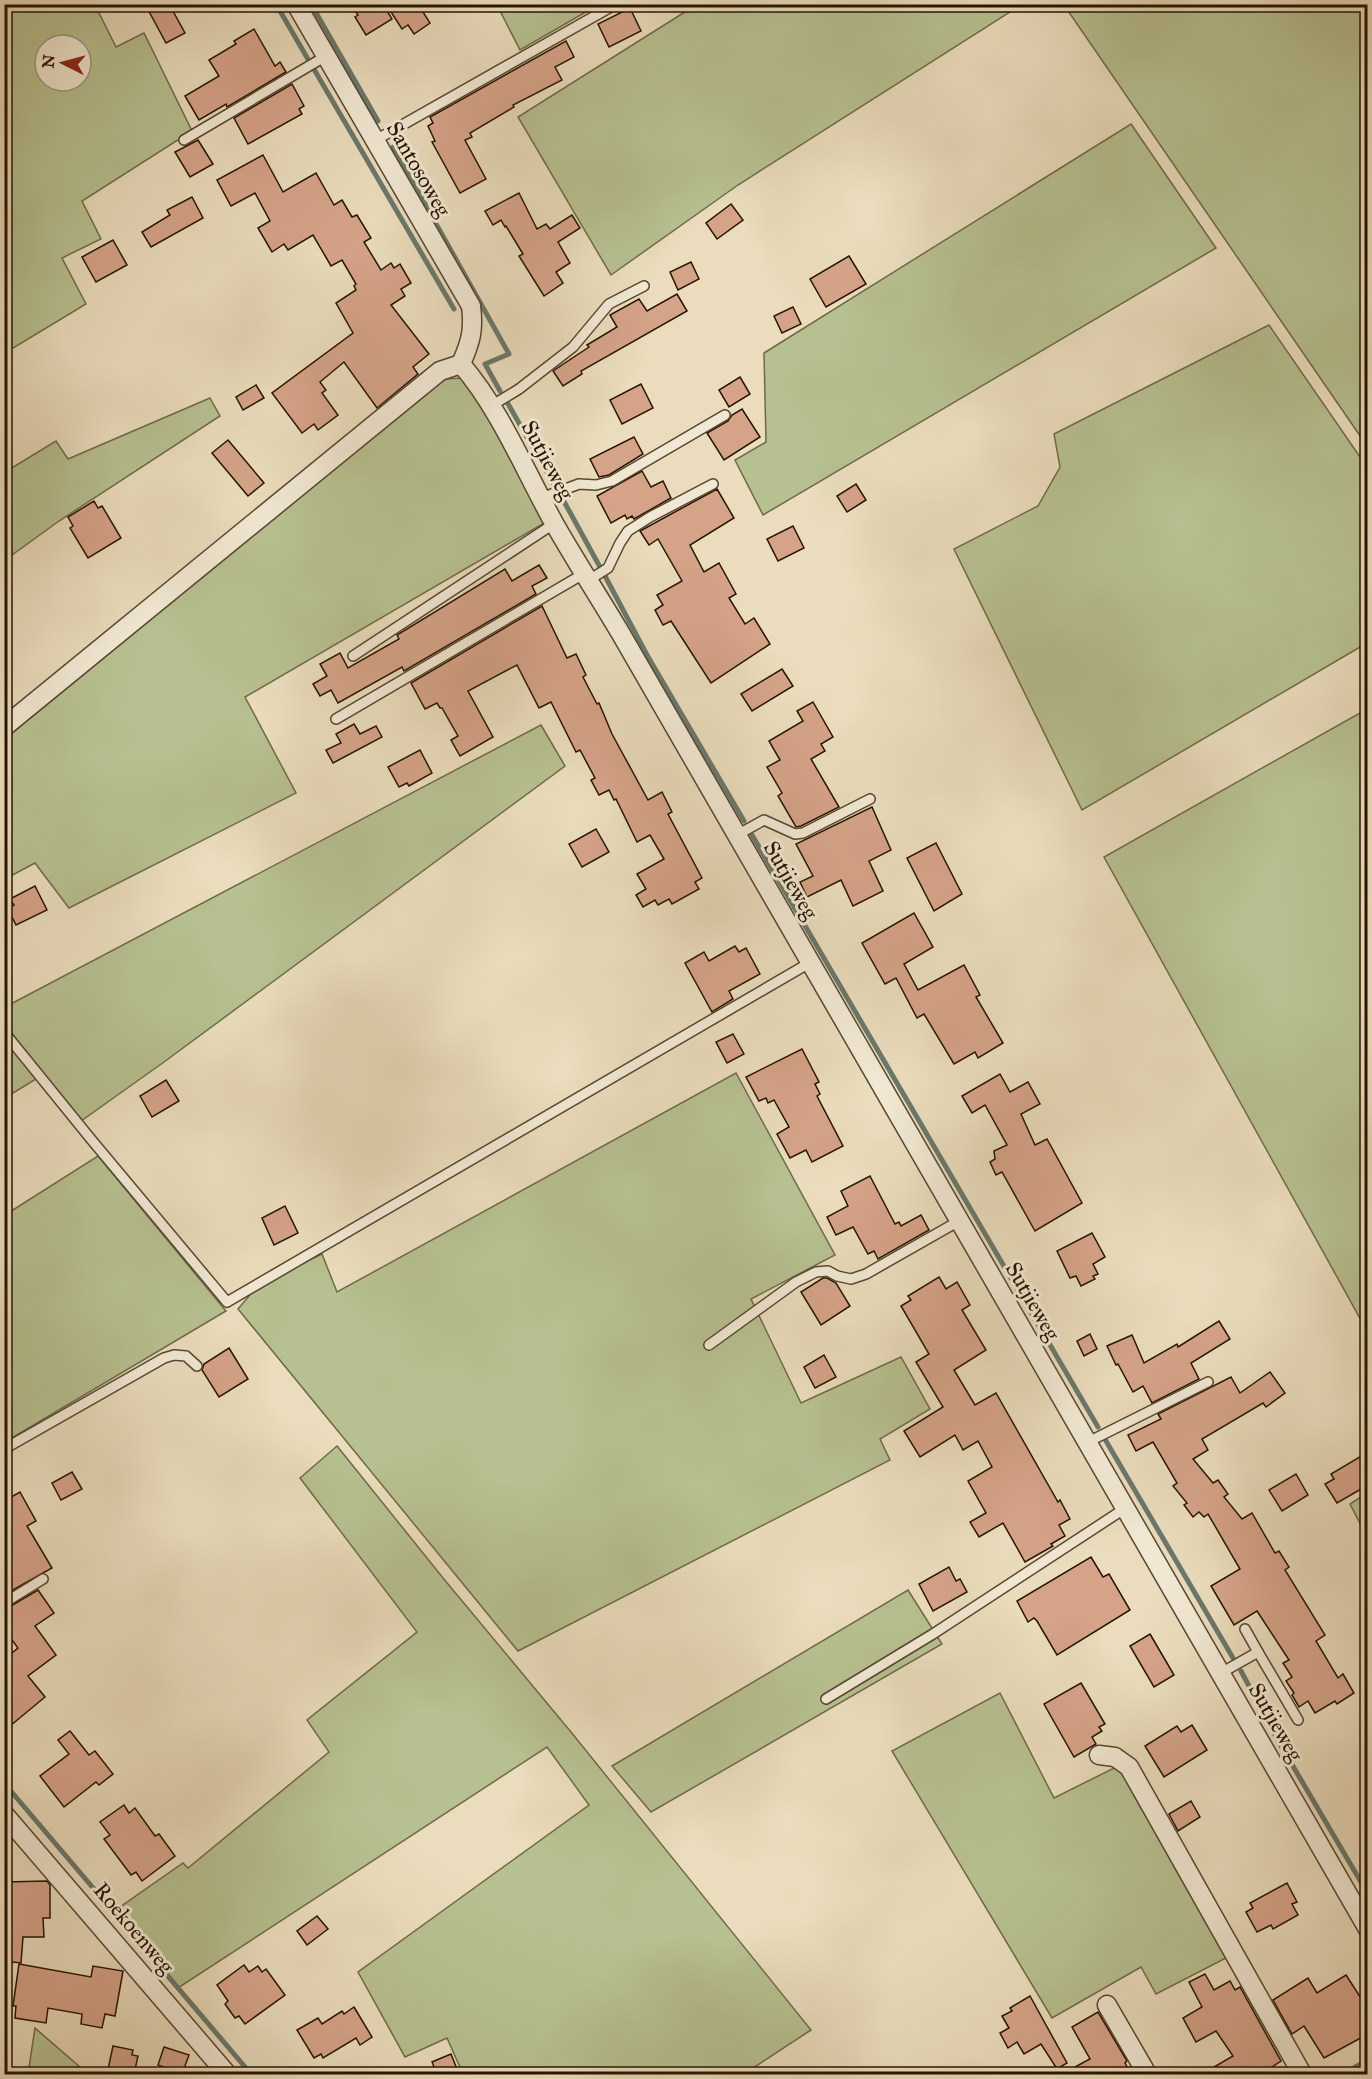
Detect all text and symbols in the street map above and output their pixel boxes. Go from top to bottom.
north arrow [33,33,93,93]
text: N [38,53,59,69]
street label: Santosoweg [381,117,457,222]
street label: Sutjieweg [516,416,581,505]
street label: Sutjieweg [758,836,825,925]
street label: Sutjieweg [1000,1257,1067,1346]
street label: Sutjieweg [1243,1678,1310,1767]
street label: Roekoenweg [88,1877,181,1980]

